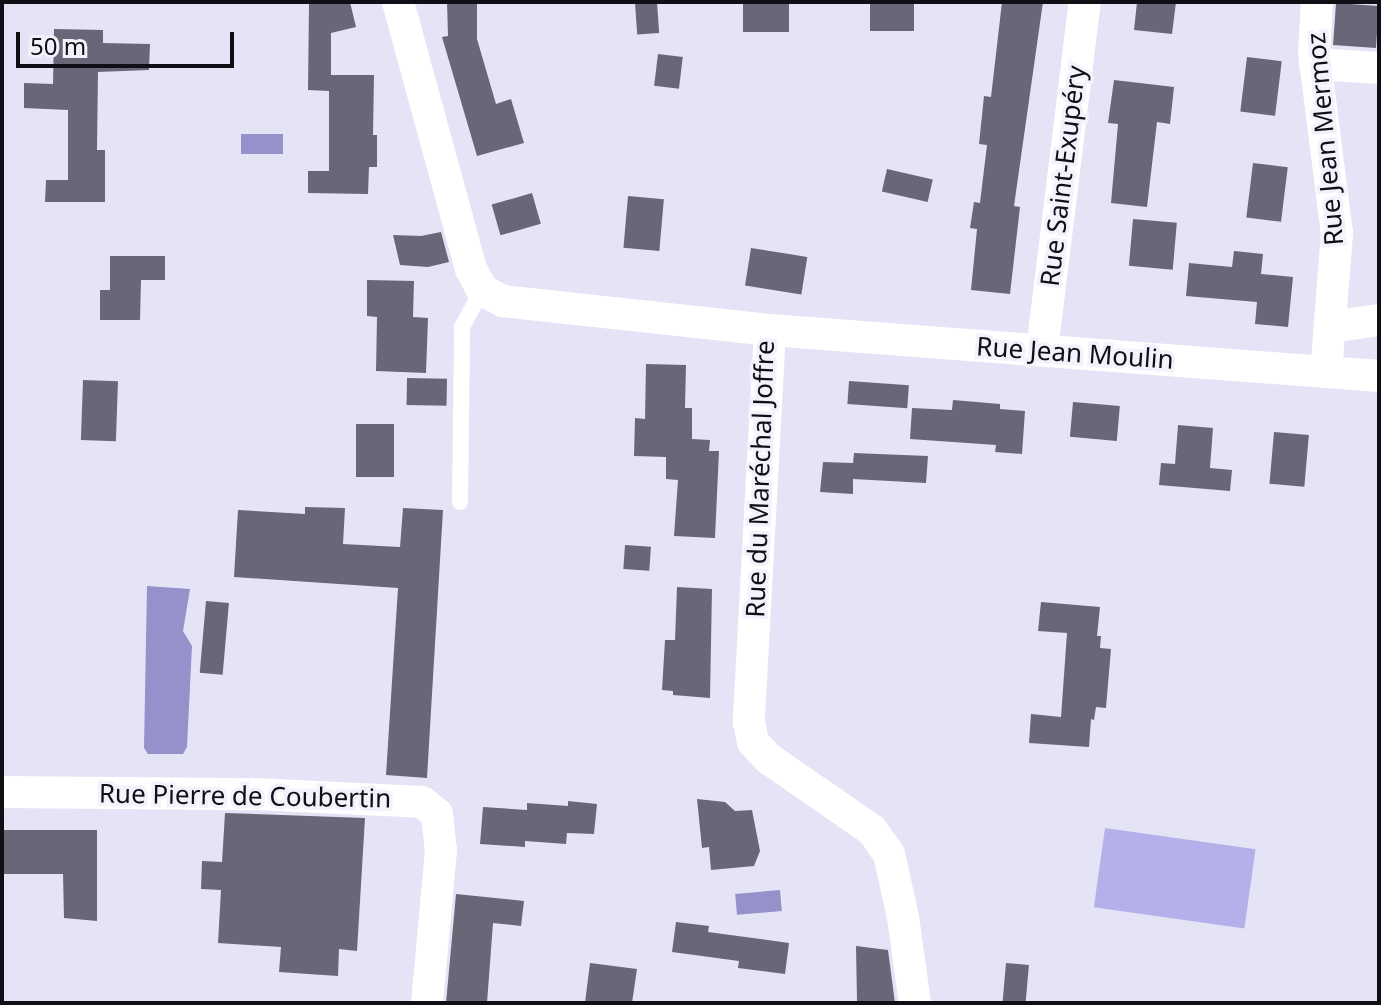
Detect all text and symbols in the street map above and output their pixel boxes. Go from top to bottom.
scale bar [20,16,238,66]
text: 50 m [30,29,86,62]
street label: Rue Jean Mermoz [1300,31,1350,247]
street label: Rue Saint-Exupéry [1034,64,1092,288]
street label: Rue Jean Moulin [975,331,1175,375]
street label: Rue du Maréchal Joffre [740,340,780,618]
street label: Rue Pierre de Coubertin [99,778,391,814]

